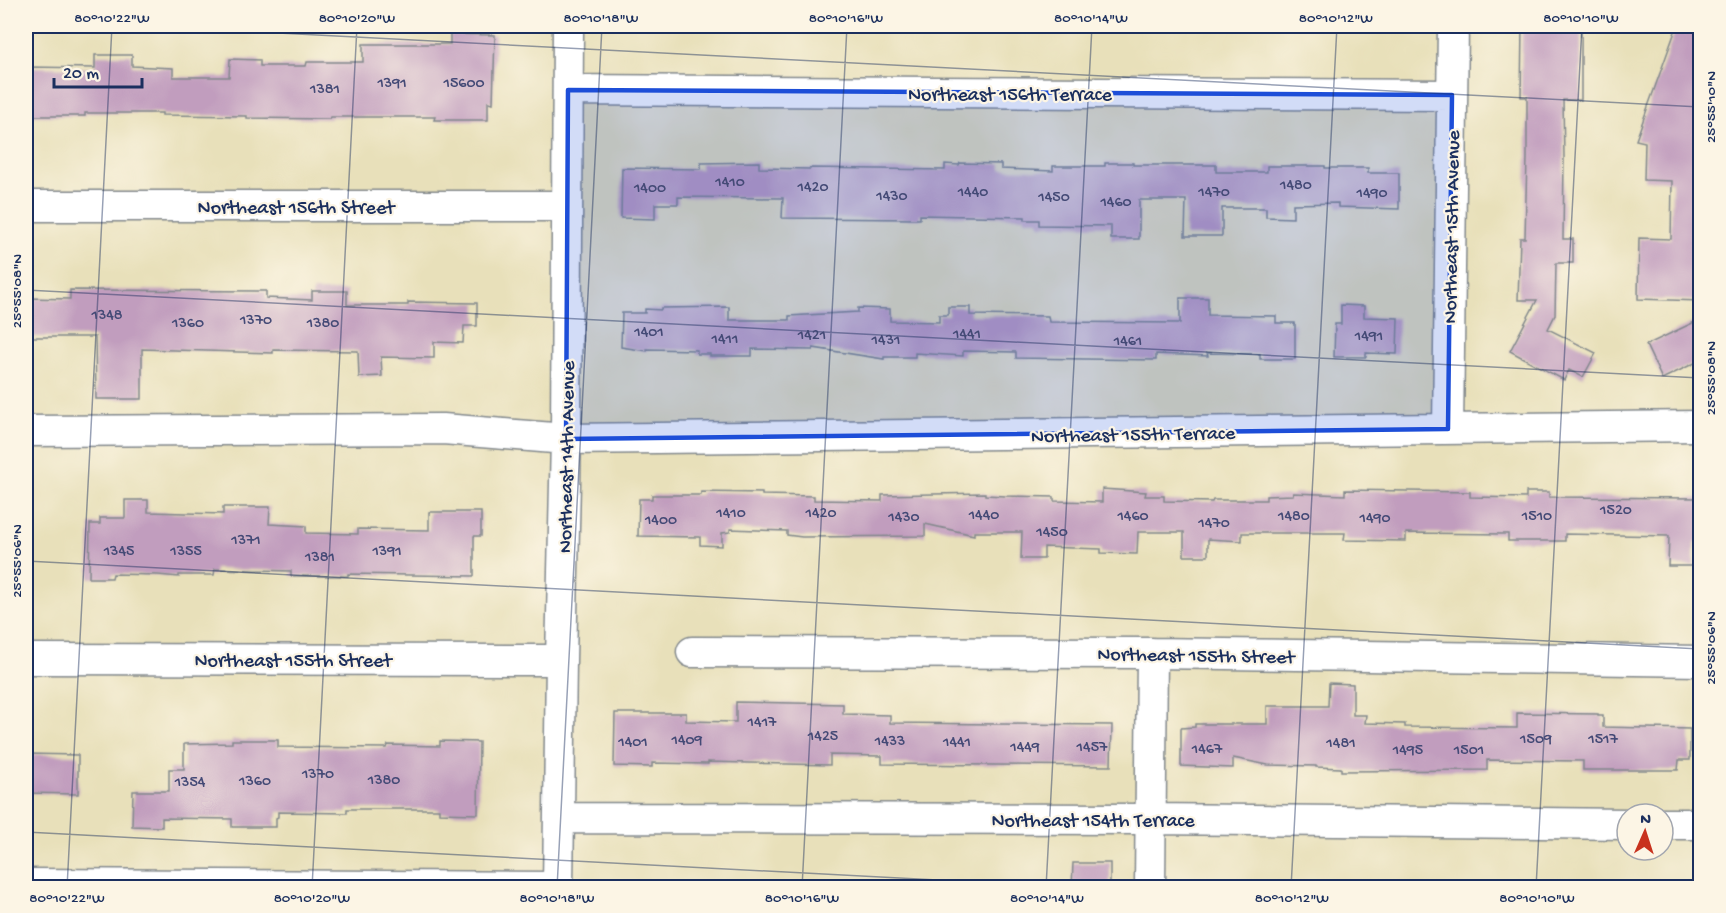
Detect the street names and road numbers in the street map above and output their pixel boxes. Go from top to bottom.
street label: Northeast 156th Terrace [908,85,1113,108]
street label: Northeast 15th Avenue [1440,129,1467,324]
street label: Northeast 156th Street [198,198,396,221]
street label: Northeast 14th Avenue [555,360,582,553]
street label: Northeast 155th Terrace [1031,423,1236,450]
street label: Northeast 155th Street [1097,644,1297,671]
street label: Northeast 155th Street [194,651,393,674]
street label: Northeast 154th Terrace [991,811,1195,834]

